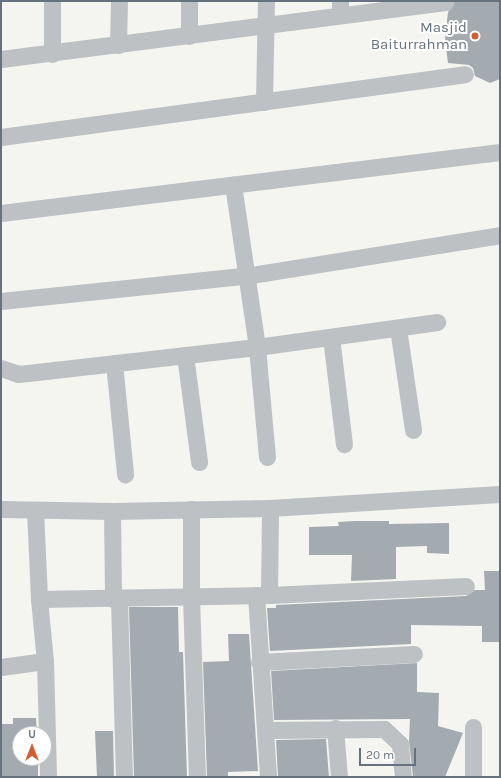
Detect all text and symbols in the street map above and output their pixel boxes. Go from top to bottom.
place label: Masjid Baiturrahman [371,18,467,53]
marker: Masjid Baiturrahman [470,31,480,41]
north arrow [12,726,52,766]
text: U [28,728,36,741]
scale bar [361,740,418,766]
text: 20 m [366,748,394,762]

